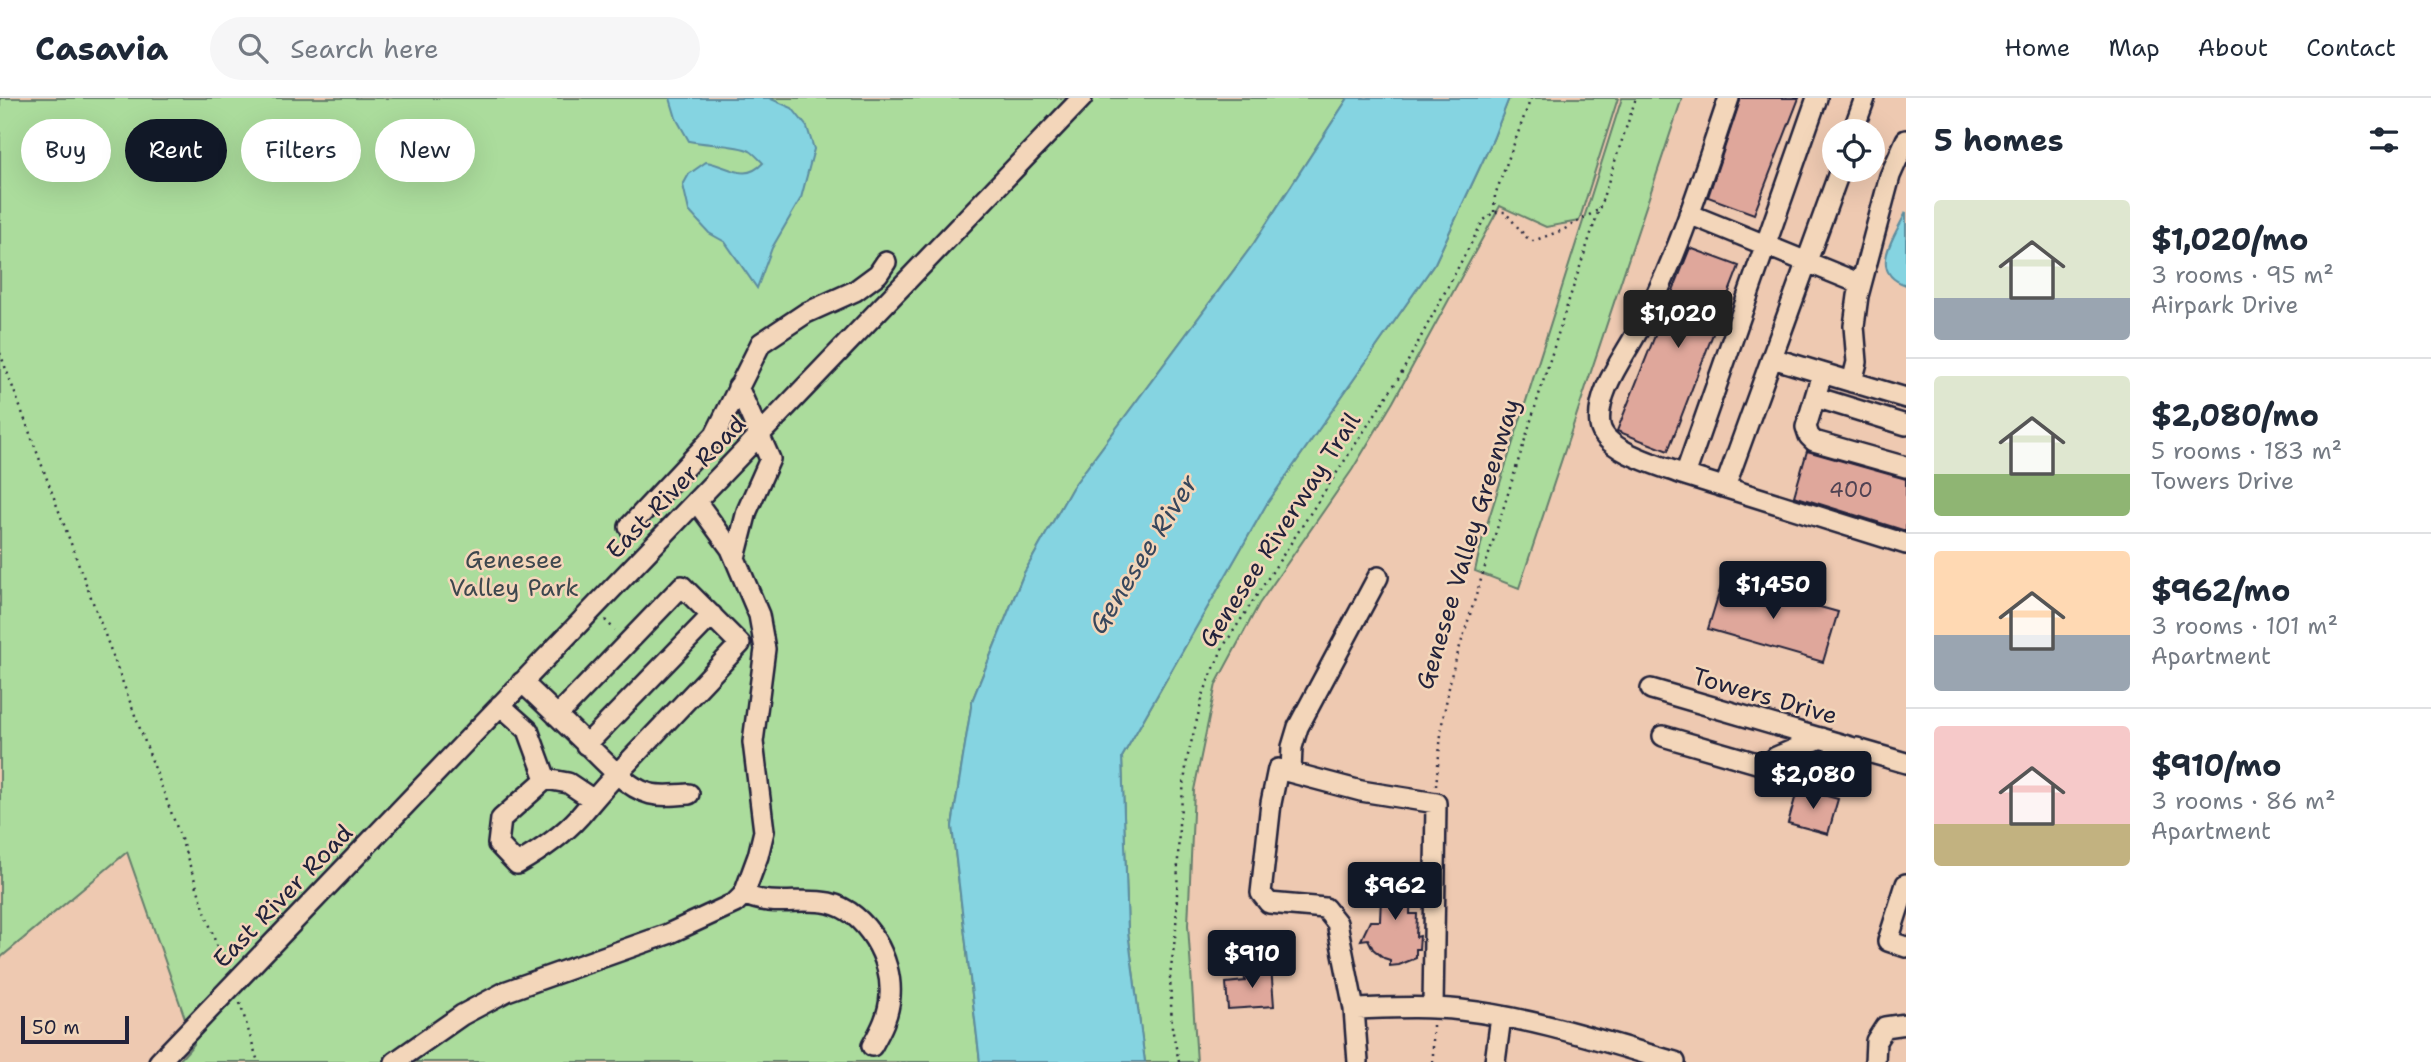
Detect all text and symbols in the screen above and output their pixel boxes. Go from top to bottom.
search box [210,17,700,80]
text: Casavia [35,26,168,71]
icon: search [234,29,272,67]
text: Search here [290,31,439,66]
text: Home [2004,32,2070,64]
text: Map [2108,32,2160,64]
text: About [2198,32,2268,64]
text: Contact [2306,32,2396,64]
chip: Buy [21,119,111,182]
chip: Rent [125,119,227,182]
chip: Filters [241,119,361,182]
chip: New [375,119,475,182]
map controls [1822,119,1885,182]
button: locate [1822,119,1885,182]
text: 5 homes [1934,120,2064,161]
icon: filters [2365,121,2403,159]
text: $1,020/mo [2151,219,2309,260]
icon: home [1990,228,2074,312]
text: 3 rooms · 95 m² [2151,260,2334,290]
pin: $1,020 [1621,290,1735,350]
text: Airpark Drive [2151,290,2298,320]
text: $1,020 [1639,298,1717,328]
street label: Genesee Valley Greenway [1408,395,1528,693]
text: $2,080/mo [2151,395,2319,436]
icon: home [1990,404,2074,488]
street label: Genesee Riverway Trail [1192,406,1368,654]
street label: East River Road [599,408,753,566]
text: 5 rooms · 183 m² [2151,436,2342,466]
text: Towers Drive [2151,466,2294,496]
water label: Genesee River [1080,467,1206,640]
house number: 400 [1829,476,1873,504]
park label: Genesee Valley Park [449,544,579,604]
pin: $1,450 [1716,561,1830,621]
text: $1,450 [1735,569,1811,599]
text: $962/mo [2151,570,2290,611]
icon: home [1990,579,2074,663]
text: 3 rooms · 101 m² [2151,611,2338,641]
text: Apartment [2151,641,2271,671]
street label: Towers Drive [1689,660,1841,732]
text: $910/mo [2151,745,2282,786]
pin: $2,080 [1756,752,1870,811]
icon: home [1990,754,2074,838]
text: $2,080 [1770,759,1856,789]
text: 3 rooms · 86 m² [2151,786,2336,816]
text: Apartment [2151,816,2271,846]
street label: East River Road [206,817,360,975]
pin: $962 [1354,862,1436,922]
text: $962 [1364,870,1426,900]
pin: $910 [1211,930,1293,990]
text: $910 [1224,938,1280,968]
scale bar [21,1013,130,1045]
text: 50 m [32,1015,80,1040]

